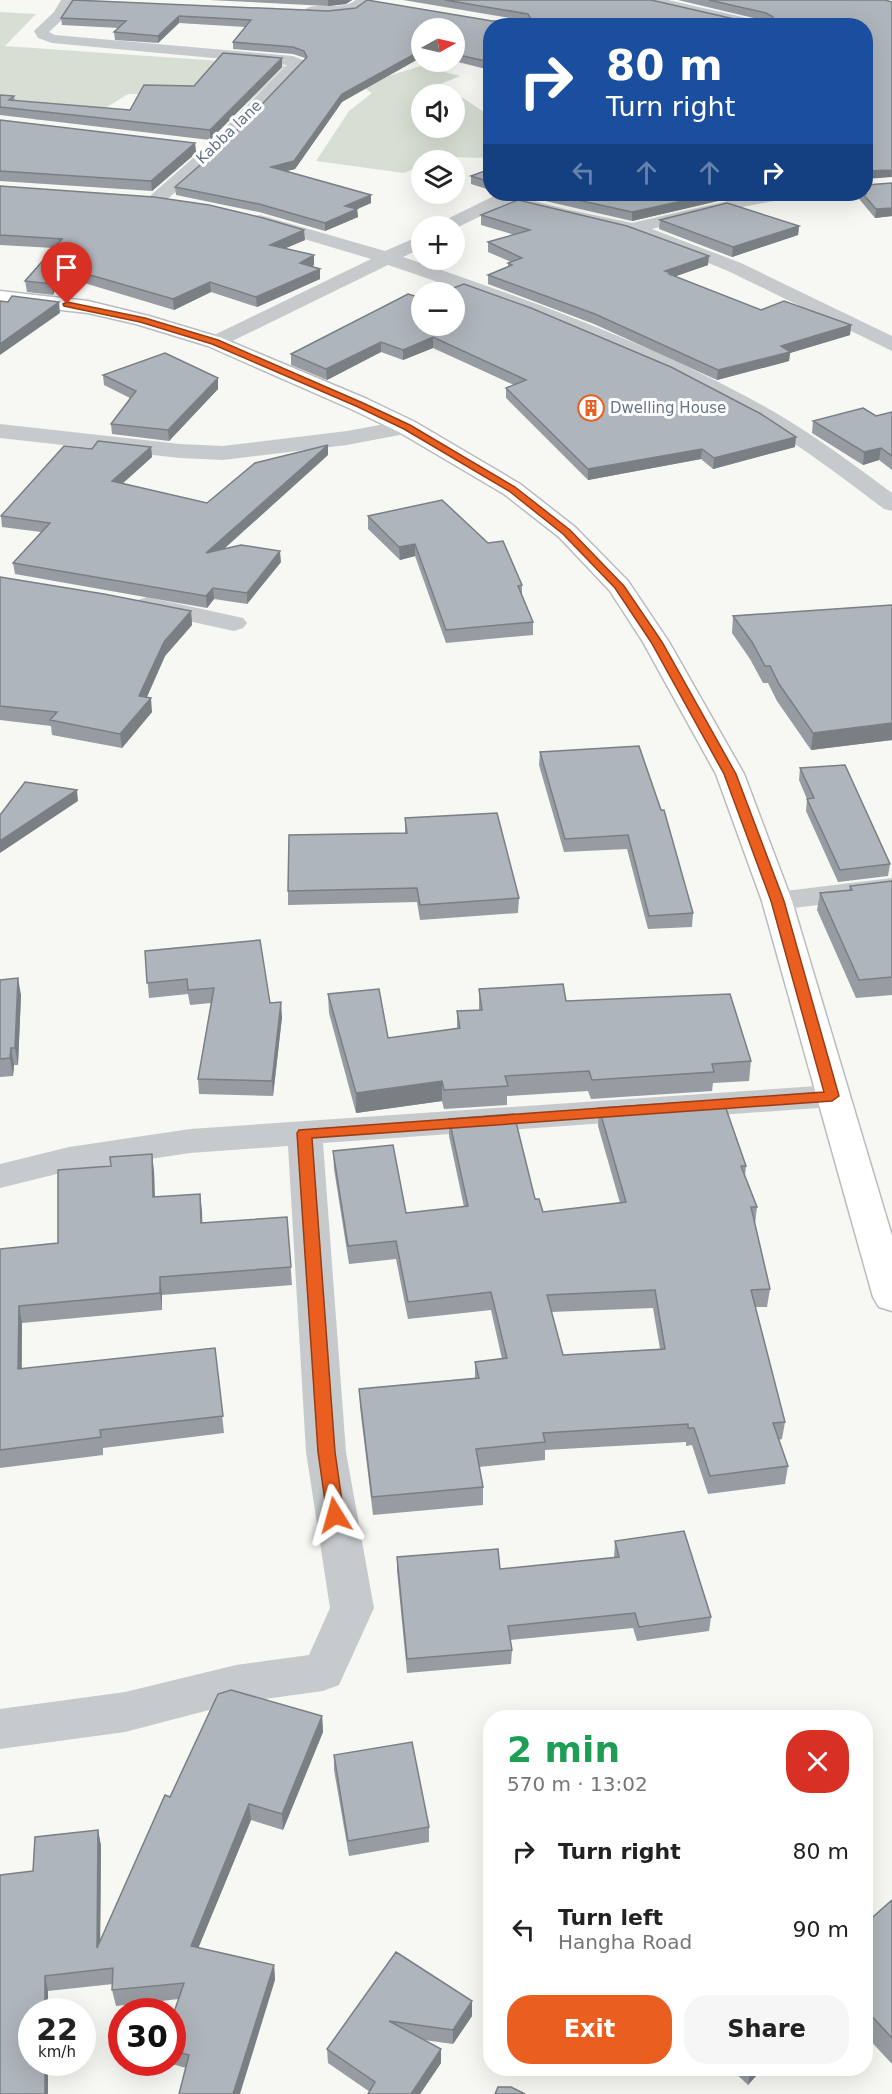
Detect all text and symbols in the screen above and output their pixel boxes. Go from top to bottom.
north arrow [411,18,465,72]
map controls [411,18,465,336]
text: 80 m [606,41,723,90]
icon: right [507,42,585,120]
button: sound [411,84,465,138]
text: Turn right [606,91,735,122]
street label: Kabba lane [193,96,265,168]
button: layers [411,150,465,204]
icon: left [567,156,600,189]
icon: ahead [630,156,663,189]
icon: ahead [693,156,726,189]
icon: right [756,156,789,189]
button: + [411,216,465,270]
pin [41,242,92,304]
icon: arrive [50,251,83,284]
button: − [411,282,465,336]
building icon: Dwelling House [576,393,606,423]
place label: Dwelling House [610,399,726,417]
position arrow [303,1483,367,1547]
text: 2 min [507,1729,620,1770]
button: close [786,1730,849,1793]
text: 570 m · 13:02 [507,1772,648,1796]
icon: right [507,1835,540,1868]
text: Turn right [558,1839,681,1864]
text: 80 m [793,1839,849,1864]
text: Turn left [558,1905,663,1930]
icon: left [507,1913,540,1946]
text: 90 m [793,1917,849,1942]
text: Hangha Road [558,1930,692,1954]
button: Exit [507,1995,672,2064]
button: Share [684,1995,849,2064]
speed limit sign: 30 [108,1998,186,2076]
text: 22 [36,2012,78,2047]
text: km/h [38,2043,76,2061]

